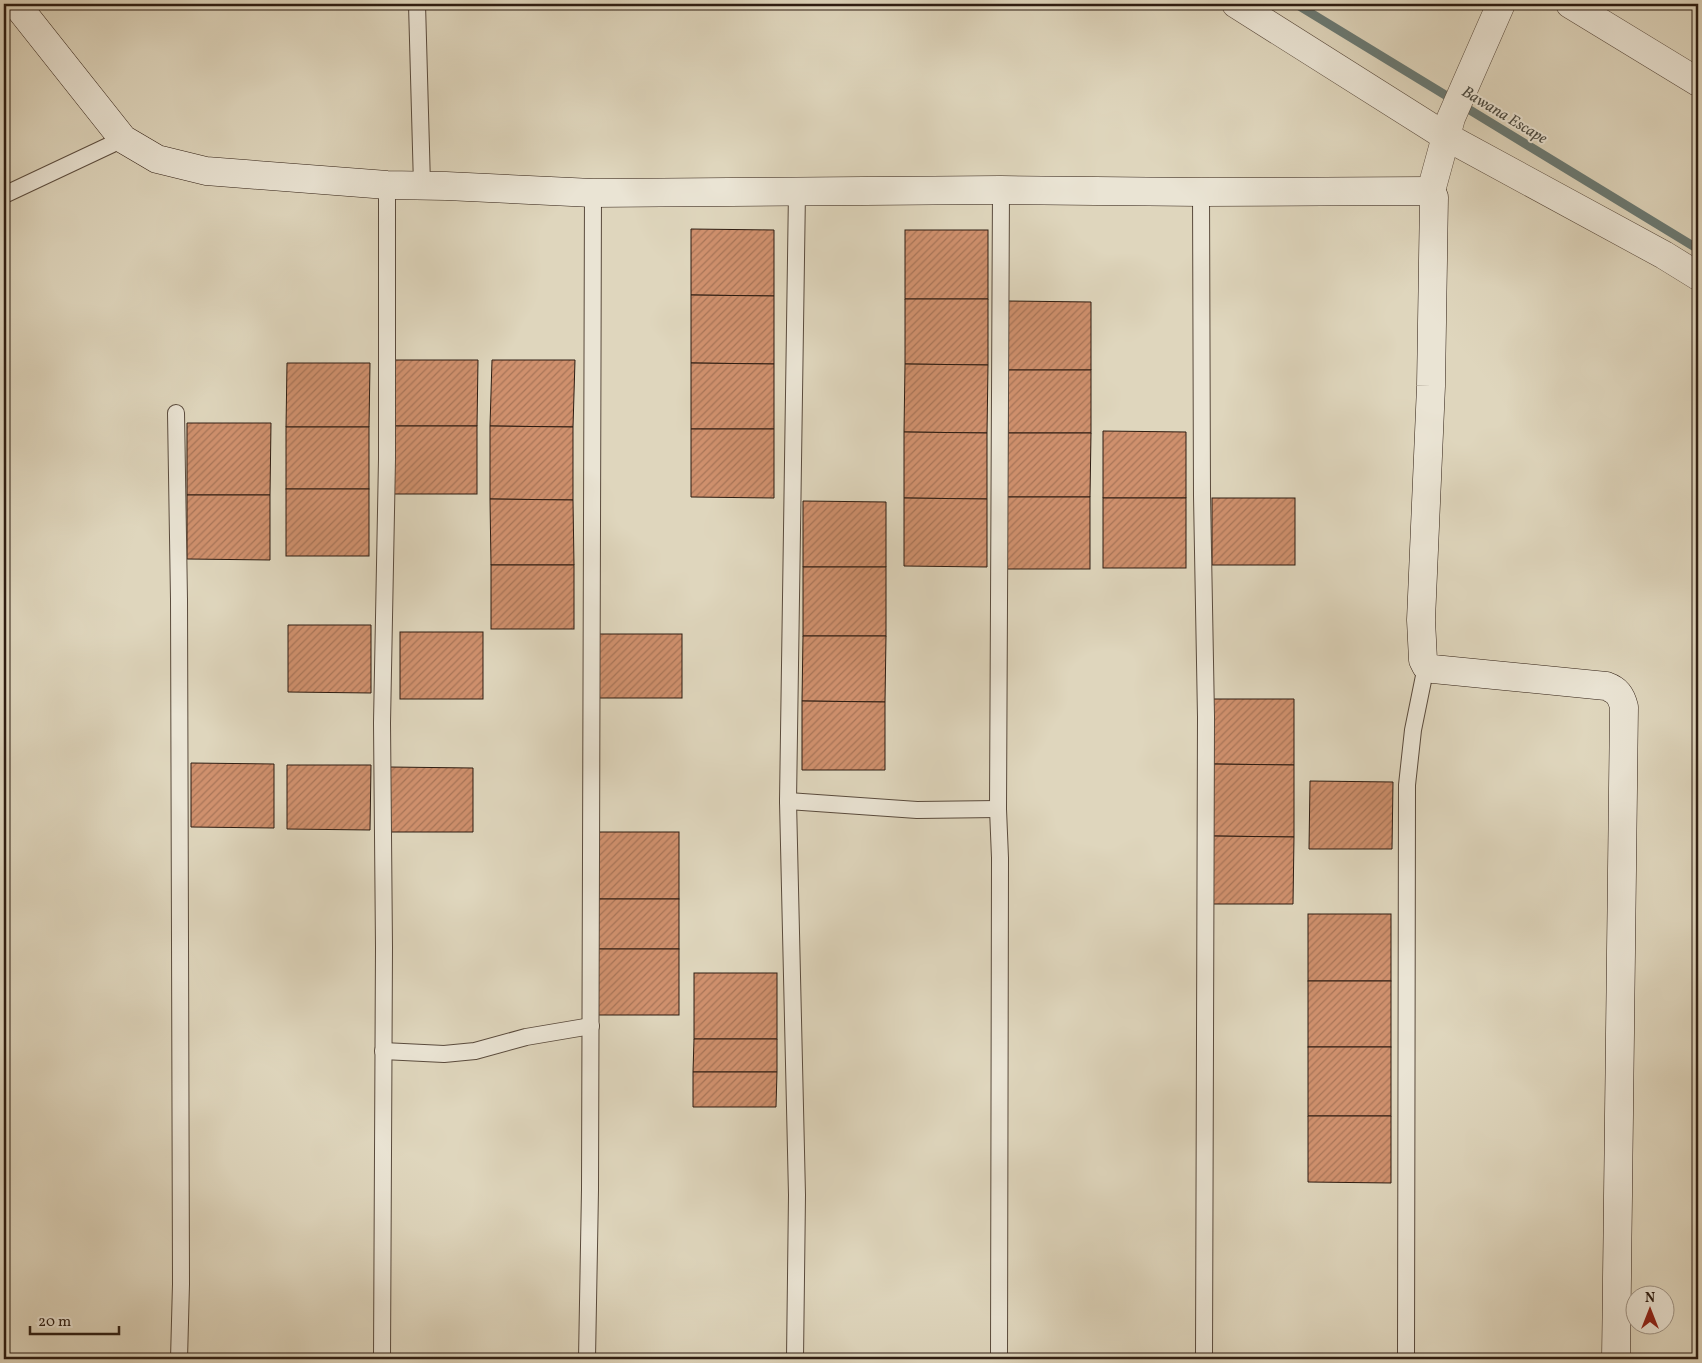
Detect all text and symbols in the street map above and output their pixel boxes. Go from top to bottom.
water label: Bawana Escape [1457,82,1551,150]
north arrow [1624,1286,1674,1336]
text: N [1645,1289,1655,1308]
scale bar [30,1303,119,1335]
text: 20 m [38,1312,71,1333]

